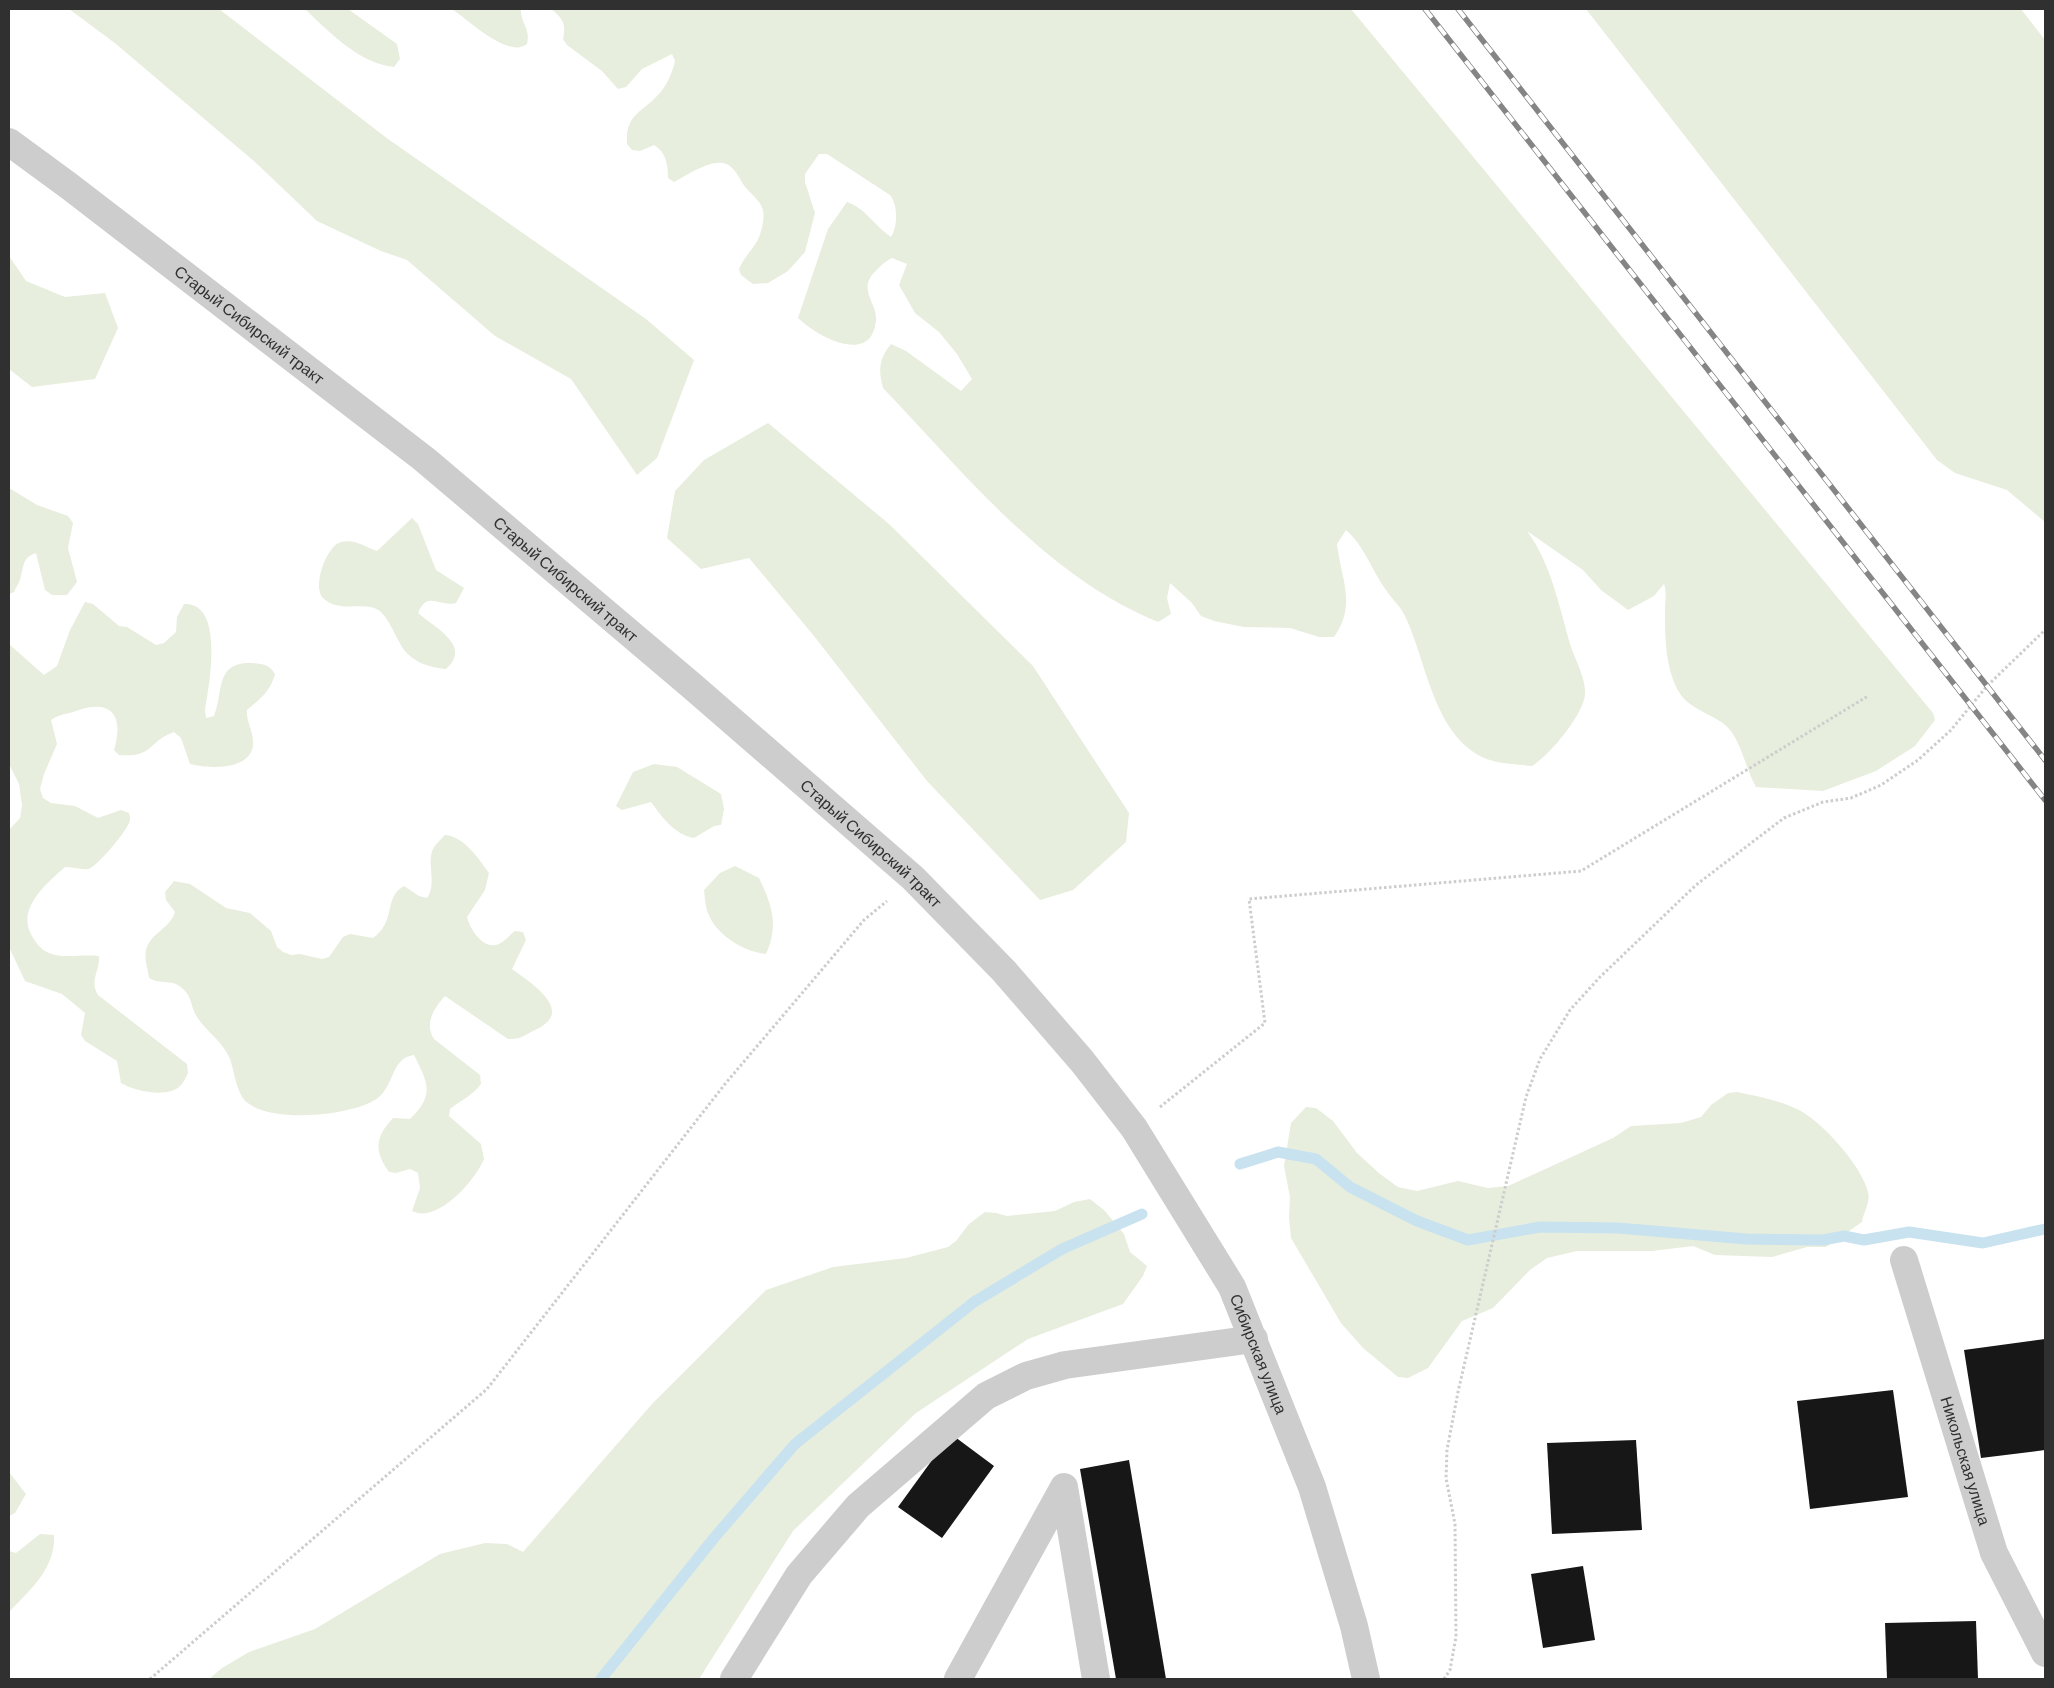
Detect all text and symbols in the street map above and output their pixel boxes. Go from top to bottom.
street label: Старый Сибирский тракт [171,261,329,388]
street label: Старый Сибирский тракт [490,512,643,646]
street label: Старый Сибирский тракт [797,775,947,912]
street label: Сибирская улица [1227,1291,1292,1417]
street label: Никольская улица [1937,1394,1995,1528]

